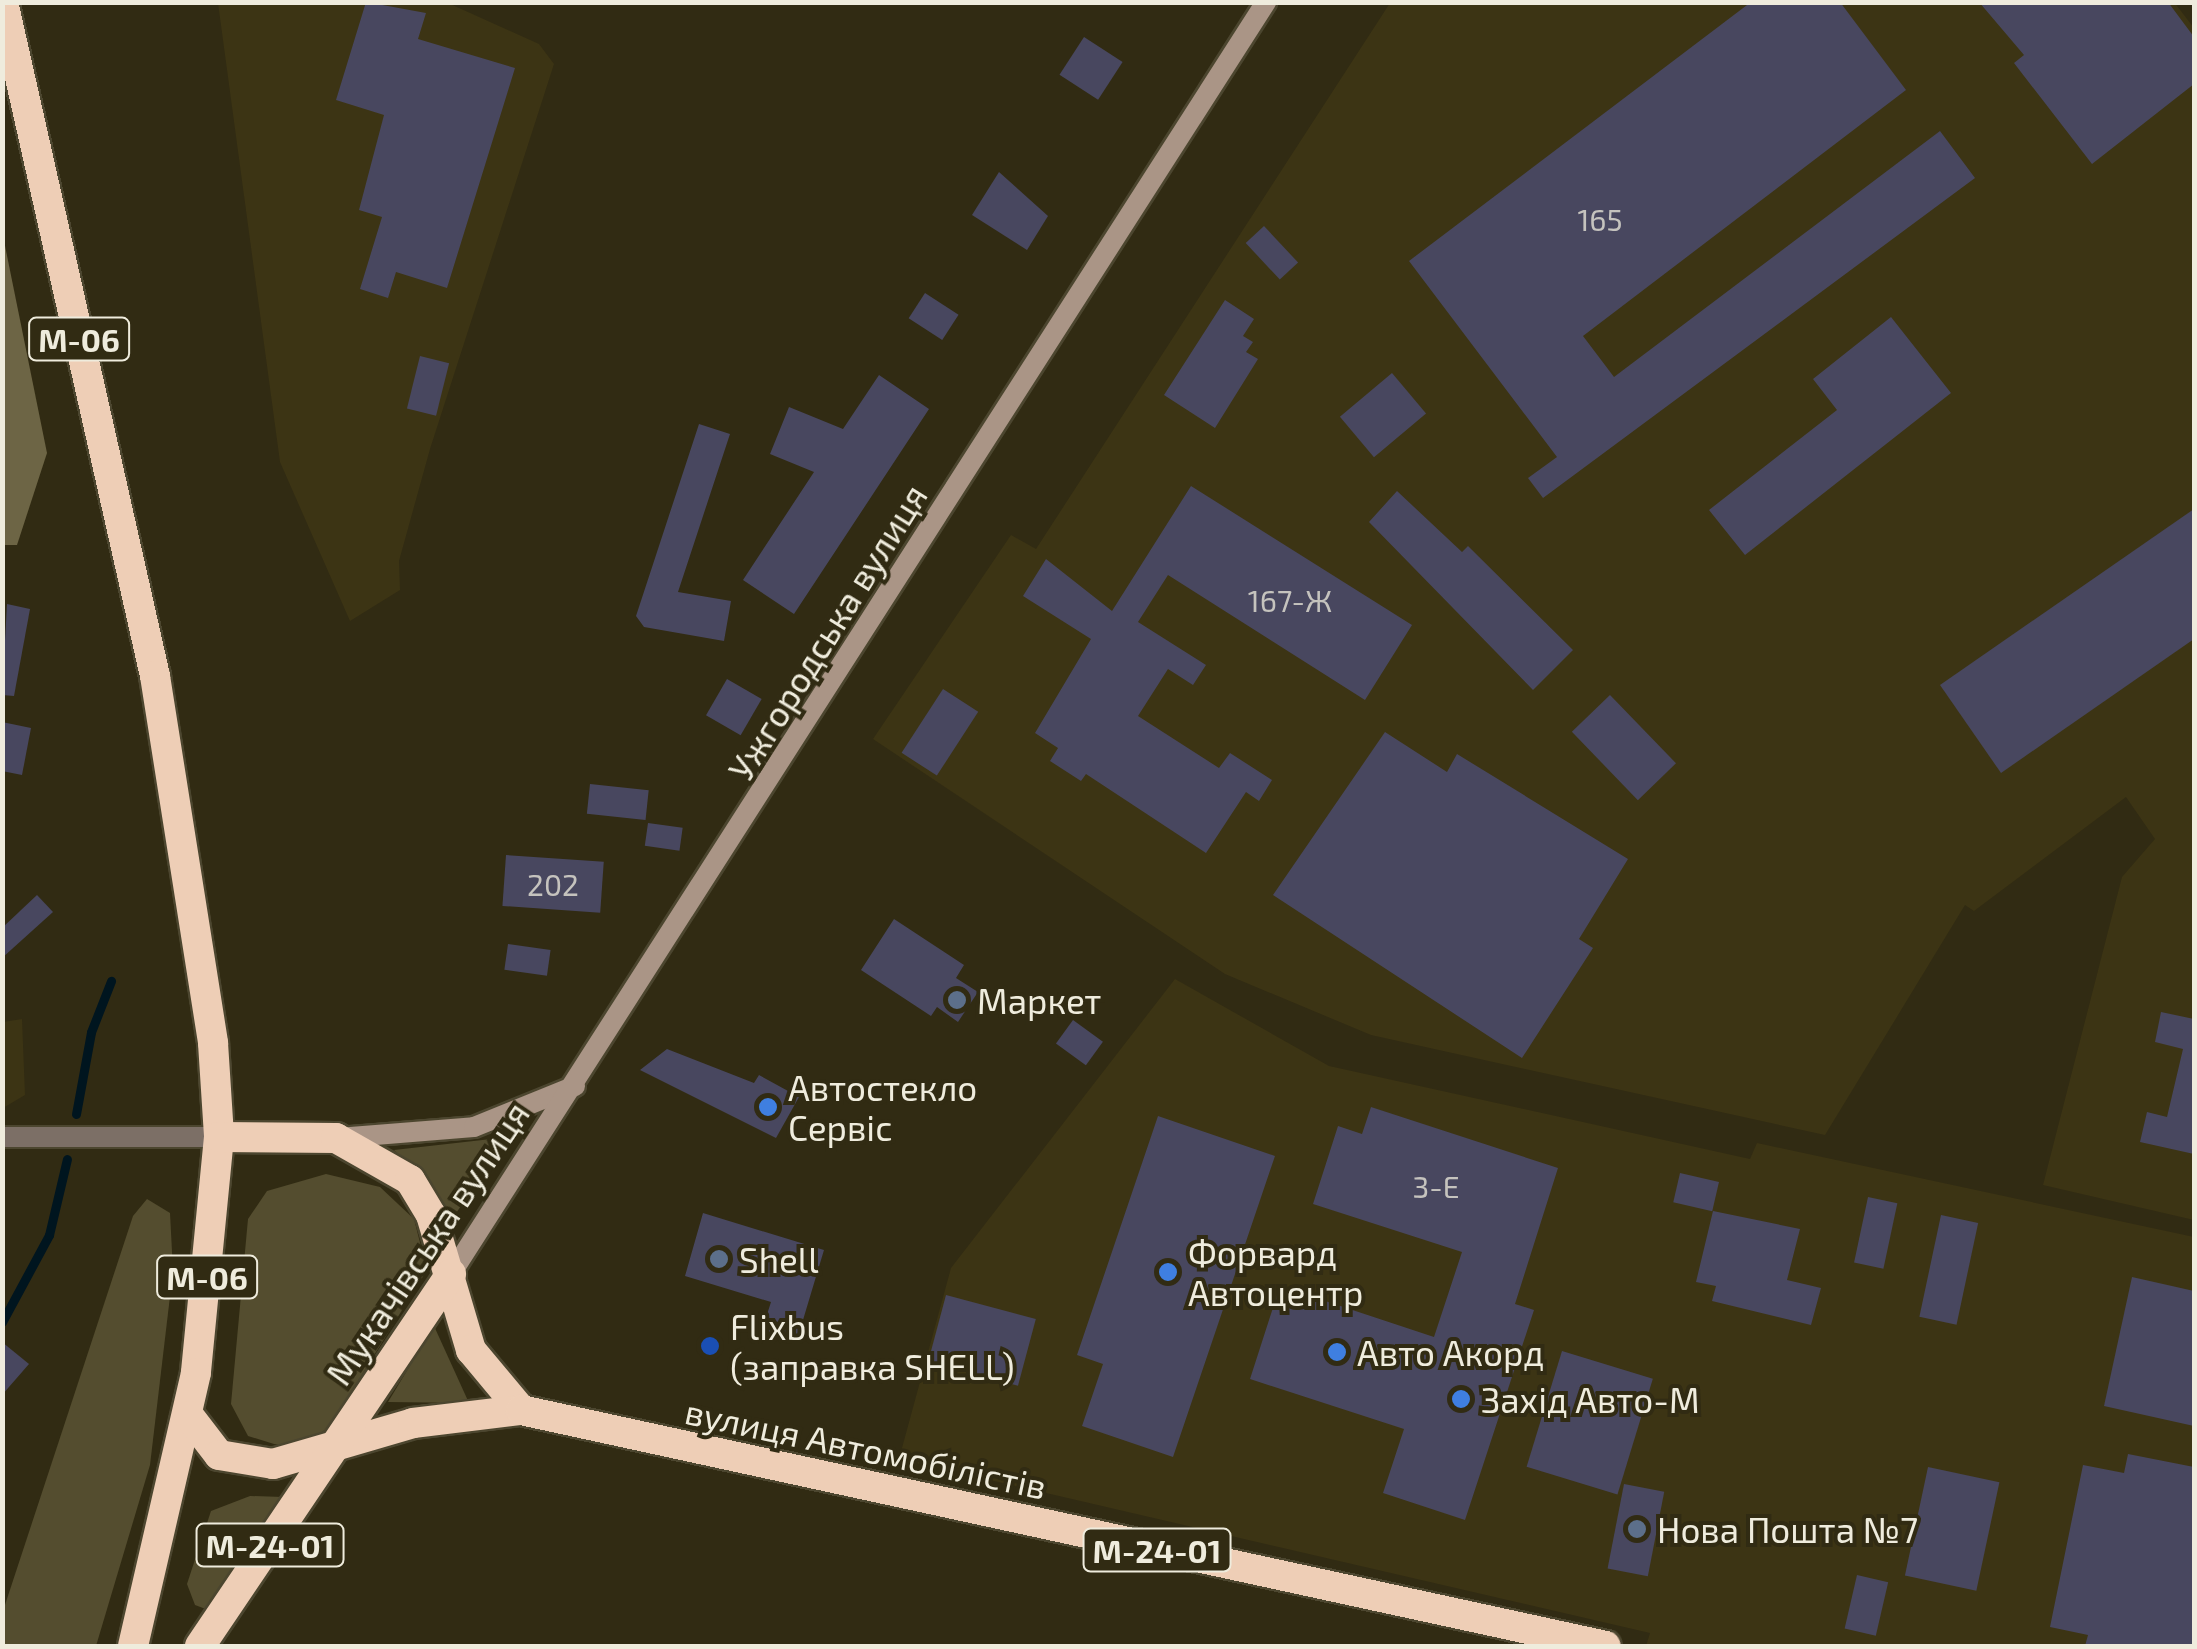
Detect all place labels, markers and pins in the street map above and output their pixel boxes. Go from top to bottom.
place label: Маркет [977,979,1101,1021]
marker: Маркет [946,989,968,1011]
place label: Автостекло Сервіс [788,1066,977,1148]
marker: Автостекло Сервіс [757,1096,779,1118]
place label: Форвард Автоцентр [1188,1231,1363,1313]
place label: Shell [739,1238,819,1280]
marker: Shell [708,1248,730,1270]
marker: Форвард Автоцентр [1157,1261,1179,1283]
place label: Flixbus (заправка SHELL) [730,1305,1015,1387]
place label: Авто Акорд [1357,1331,1544,1373]
marker: Flixbus (заправка SHELL) [699,1335,721,1357]
marker: Авто Акорд [1326,1341,1348,1363]
place label: Захід Авто-М [1481,1378,1700,1420]
marker: Захід Авто-М [1450,1388,1472,1410]
place label: Нова Пошта №7 [1657,1508,1918,1550]
marker: Нова Пошта №7 [1626,1518,1648,1540]

